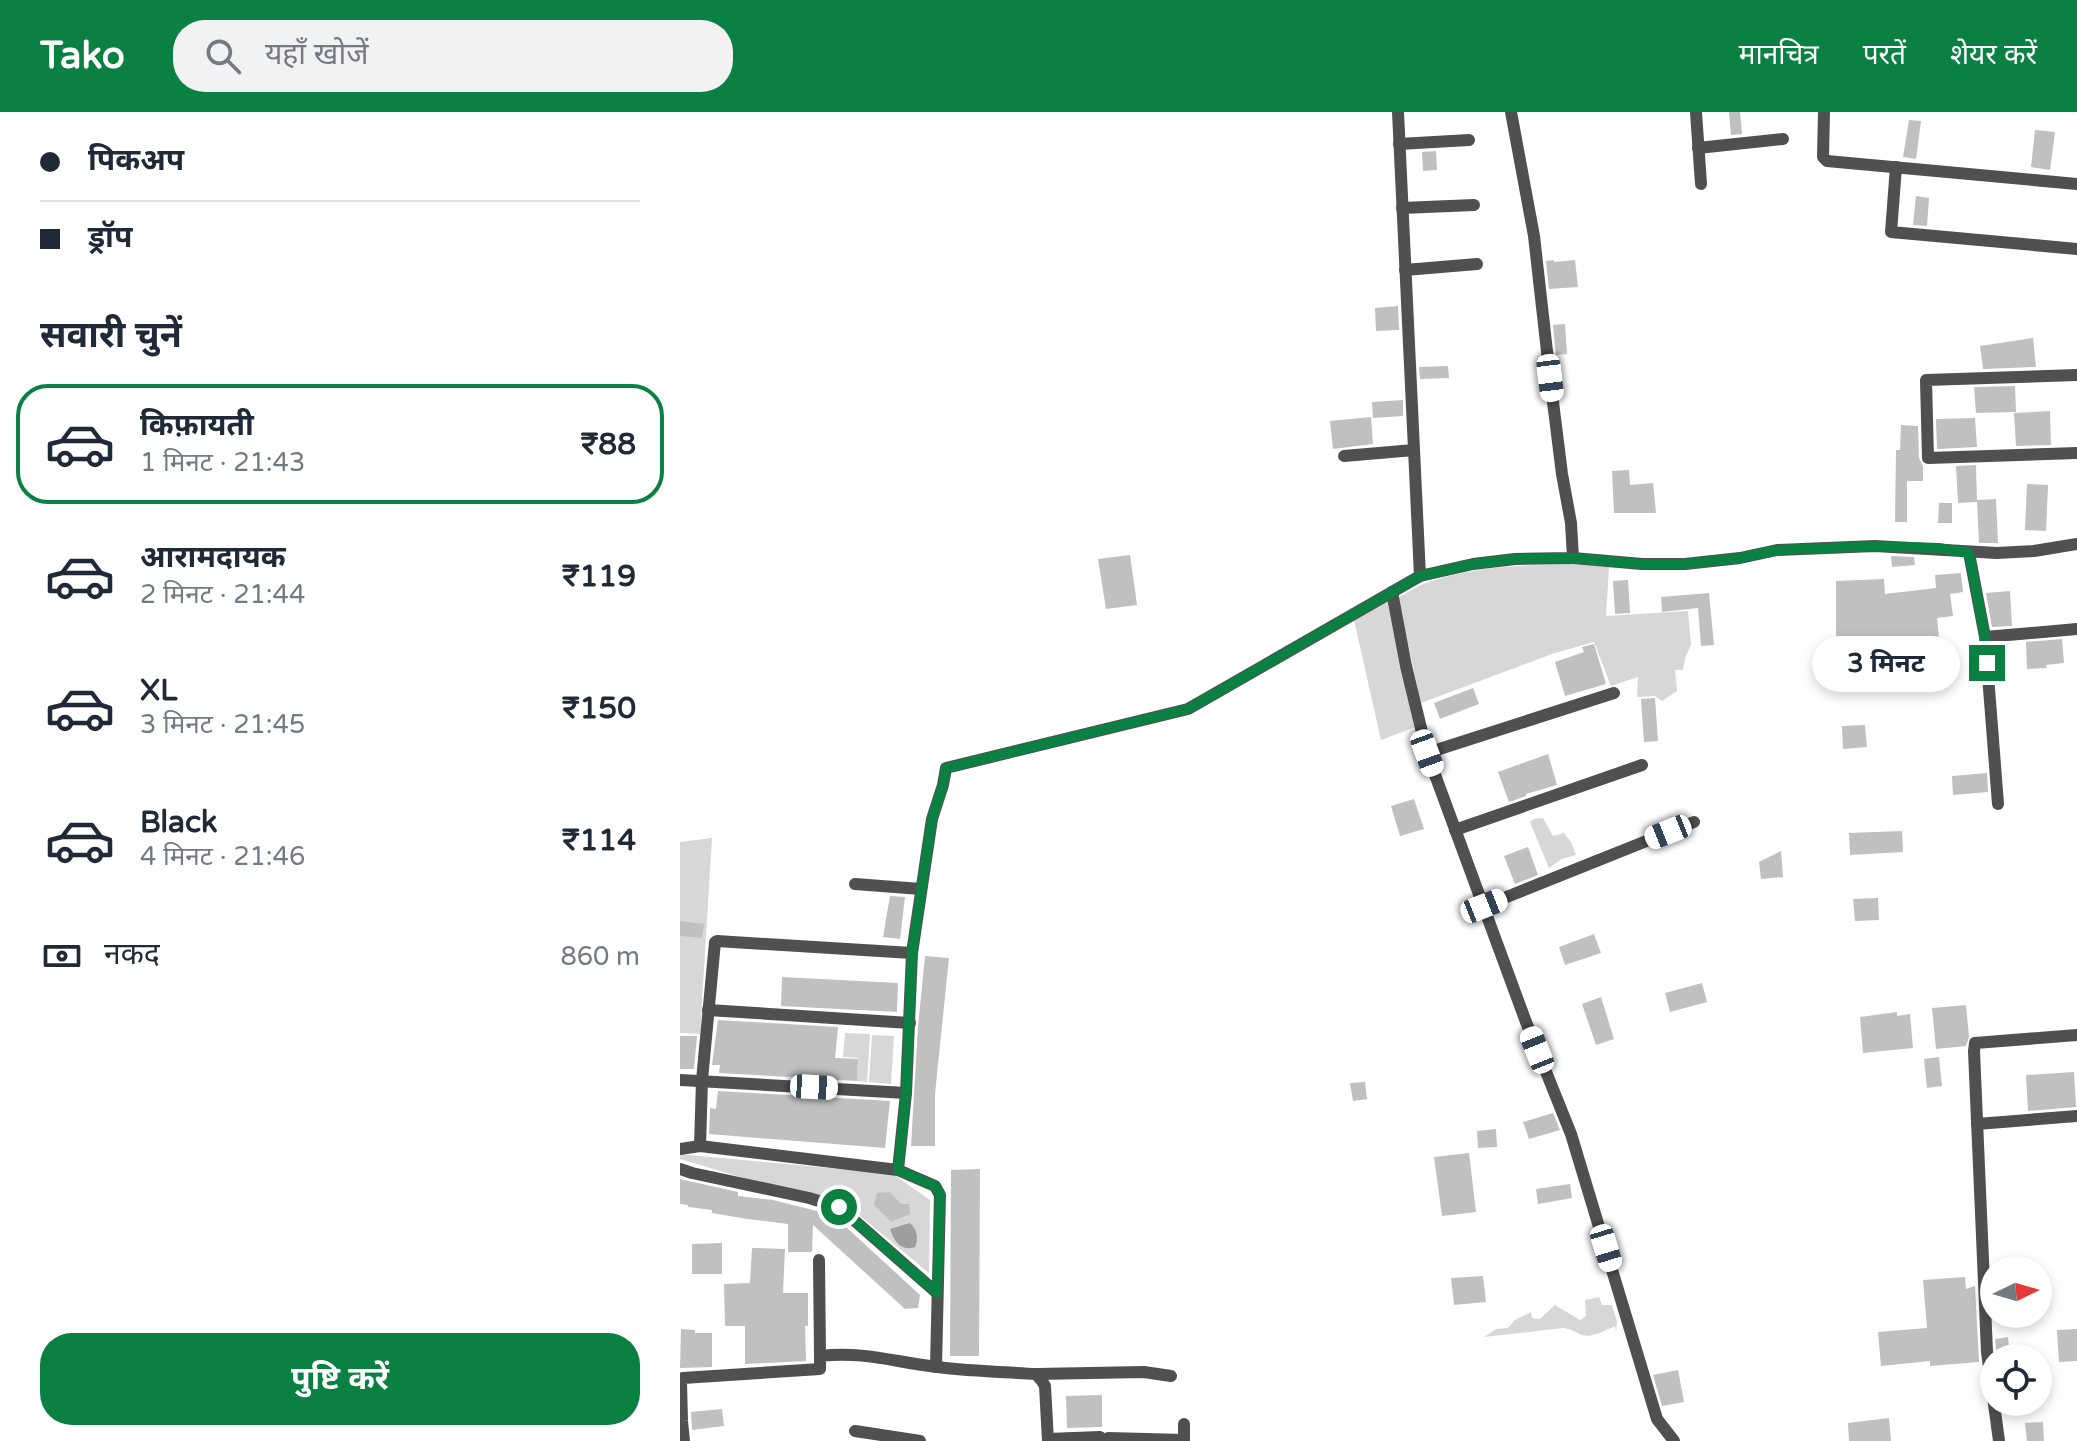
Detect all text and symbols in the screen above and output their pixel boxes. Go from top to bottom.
search box [173,20,733,92]
text: Tako [40,33,125,79]
icon: search [201,34,245,78]
text: यहाँ खोजें [265,36,368,73]
text: मानचित्र [1739,38,1819,72]
text: परतें [1863,38,1906,72]
text: शेयर करें [1950,38,2037,72]
text: पिकअप [88,142,184,179]
text: ड्रॉप [88,219,132,256]
text: सवारी चुनें [40,314,182,357]
car [1535,353,1565,403]
text: किफ़ायती [140,407,254,444]
icon: car [44,408,116,480]
text: ₹88 [581,426,636,463]
text: 1 मिनट · 21:43 [140,447,305,478]
text: आरामदायक [140,539,286,576]
icon: car [44,540,116,612]
text: ₹119 [562,558,636,595]
text: 2 मिनट · 21:44 [140,579,305,610]
callout: 3 मिनट [1811,635,1959,691]
route end [1969,645,2005,681]
text: 3 मिनट [1847,648,1925,679]
icon: car [44,672,116,744]
text: XL [140,672,177,709]
text: ₹150 [562,690,636,727]
text: 3 मिनट · 21:45 [140,709,305,740]
car [1408,726,1446,780]
icon: car [44,804,116,876]
text: Black [140,804,217,841]
car [1641,812,1695,852]
text: ₹114 [562,822,636,859]
text: 4 मिनट · 21:46 [140,841,305,872]
car [1457,886,1511,926]
icon: cash [40,934,84,978]
text: नकद [104,936,160,973]
text: 860 m [560,941,640,972]
car [1517,1023,1557,1077]
car [789,1074,839,1100]
route start [821,1189,857,1225]
car [1588,1222,1624,1274]
north arrow [1980,1256,2052,1328]
map controls [1980,1256,2052,1416]
button: पुष्टि करें [40,1333,640,1425]
button: locate [1980,1344,2052,1416]

